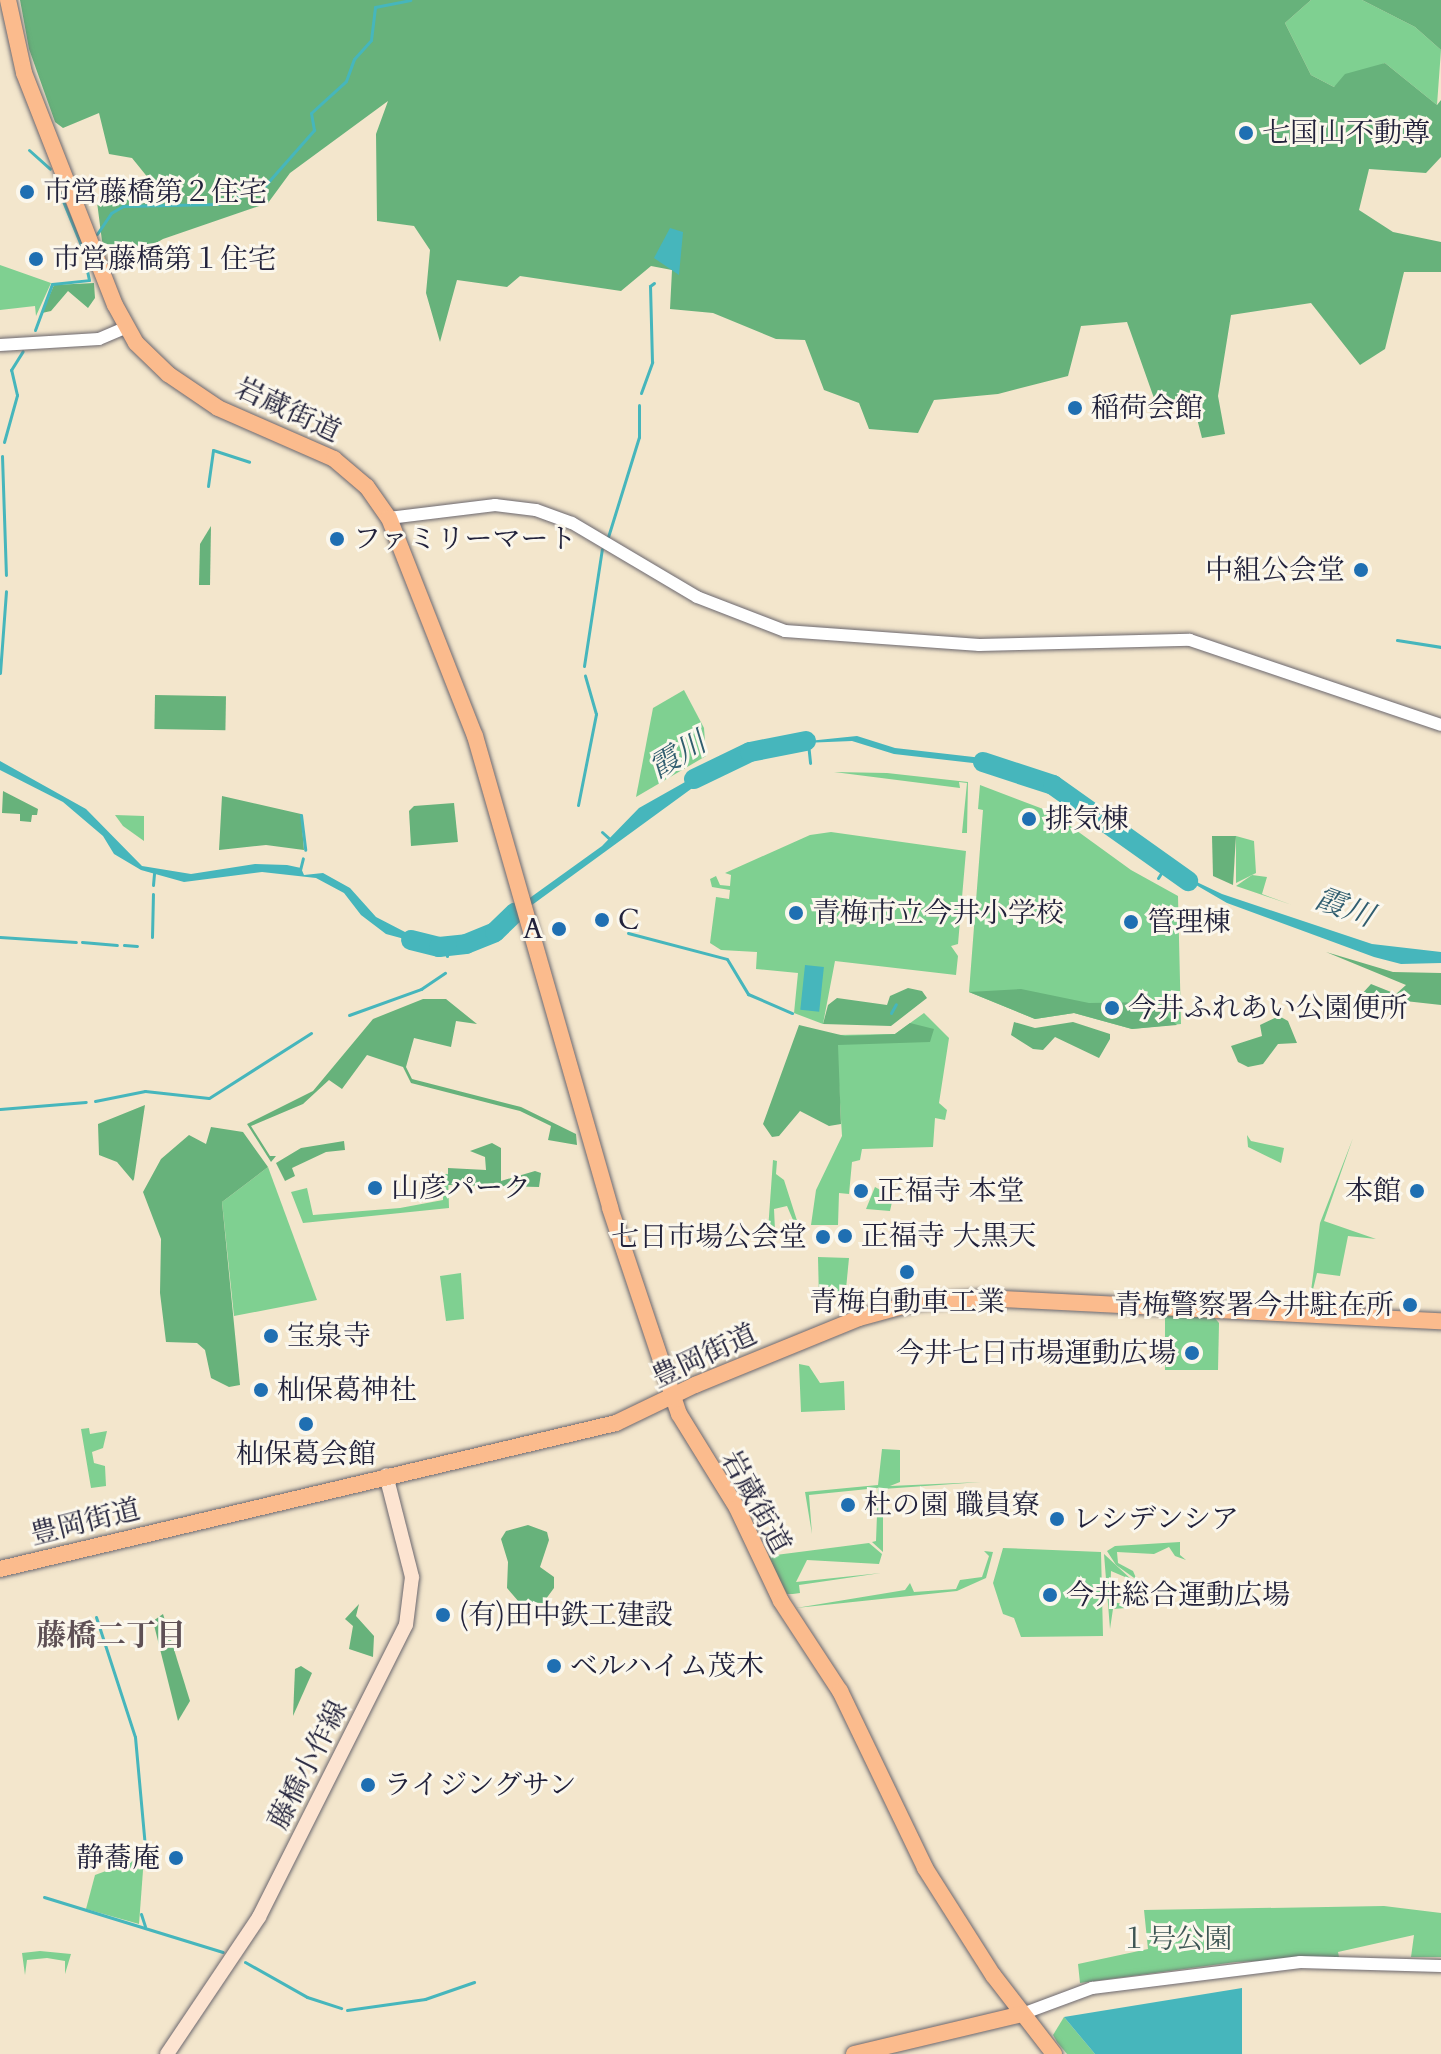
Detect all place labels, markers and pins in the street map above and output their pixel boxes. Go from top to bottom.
place label: 七国山不動尊 [1262,116,1430,150]
marker: 七国山不動尊 [1237,124,1255,142]
place label: 市営藤橋第２住宅 [43,175,267,209]
marker: 市営藤橋第２住宅 [18,183,36,201]
place label: 市営藤橋第１住宅 [52,242,276,276]
marker: 市営藤橋第１住宅 [27,250,45,268]
place label: 稲荷会館 [1091,391,1203,425]
marker: 稲荷会館 [1066,399,1084,417]
place label: ファミリーマート [353,522,577,556]
marker: ファミリーマート [328,530,346,548]
place label: 中組公会堂 [1205,553,1345,587]
marker: 中組公会堂 [1352,561,1370,579]
place label: 排気棟 [1045,802,1129,836]
marker: 排気棟 [1020,810,1038,828]
place label: 青梅市立今井小学校 [812,896,1064,930]
place label: C [618,903,639,937]
marker: 青梅市立今井小学校 [787,904,805,922]
place label: 管理棟 [1147,905,1231,939]
marker: C [593,911,611,929]
place label: A [523,912,543,946]
marker: 管理棟 [1122,913,1140,931]
marker: A [550,920,568,938]
place label: 今井ふれあい公園便所 [1128,991,1408,1025]
marker: 今井ふれあい公園便所 [1103,999,1121,1017]
place label: 山彦パーク [391,1171,531,1205]
place label: 正福寺 本堂 [877,1174,1025,1208]
place label: 本館 [1345,1174,1401,1208]
marker: 山彦パーク [366,1179,384,1197]
marker: 正福寺 本堂 [852,1182,870,1200]
marker: 本館 [1408,1182,1426,1200]
place label: 正福寺 大黒天 [861,1219,1037,1253]
place label: 七日市場公会堂 [611,1220,807,1254]
marker: 正福寺 大黒天 [836,1227,854,1245]
marker: 七日市場公会堂 [814,1228,832,1246]
marker: 青梅自動車工業 [898,1263,916,1281]
place label: 青梅自動車工業 [809,1285,1005,1319]
place label: 青梅警察署今井駐在所 [1114,1288,1394,1322]
marker: 青梅警察署今井駐在所 [1401,1296,1419,1314]
place label: 宝泉寺 [287,1319,371,1353]
marker: 宝泉寺 [262,1327,280,1345]
place label: 今井七日市場運動広場 [896,1336,1176,1370]
marker: 今井七日市場運動広場 [1183,1344,1201,1362]
place label: 杣保葛神社 [277,1373,417,1407]
marker: 杣保葛神社 [252,1381,270,1399]
marker: 杣保葛会館 [297,1415,315,1433]
place label: 杣保葛会館 [236,1437,376,1471]
place label: 杜の園 職員寮 [864,1488,1040,1522]
marker: 杜の園 職員寮 [839,1496,857,1514]
place label: レシデンシア [1073,1502,1241,1536]
marker: レシデンシア [1048,1510,1066,1528]
place label: 今井総合運動広場 [1066,1578,1290,1612]
marker: 今井総合運動広場 [1041,1586,1059,1604]
place label: (有)田中鉄工建設 [459,1598,673,1632]
marker: (有)田中鉄工建設 [434,1606,452,1624]
place label: ベルハイム茂木 [570,1649,766,1683]
marker: ベルハイム茂木 [545,1657,563,1675]
place label: ライジングサン [384,1768,580,1802]
marker: ライジングサン [359,1776,377,1794]
place label: 静蕎庵 [76,1841,160,1875]
marker: 静蕎庵 [167,1849,185,1867]

